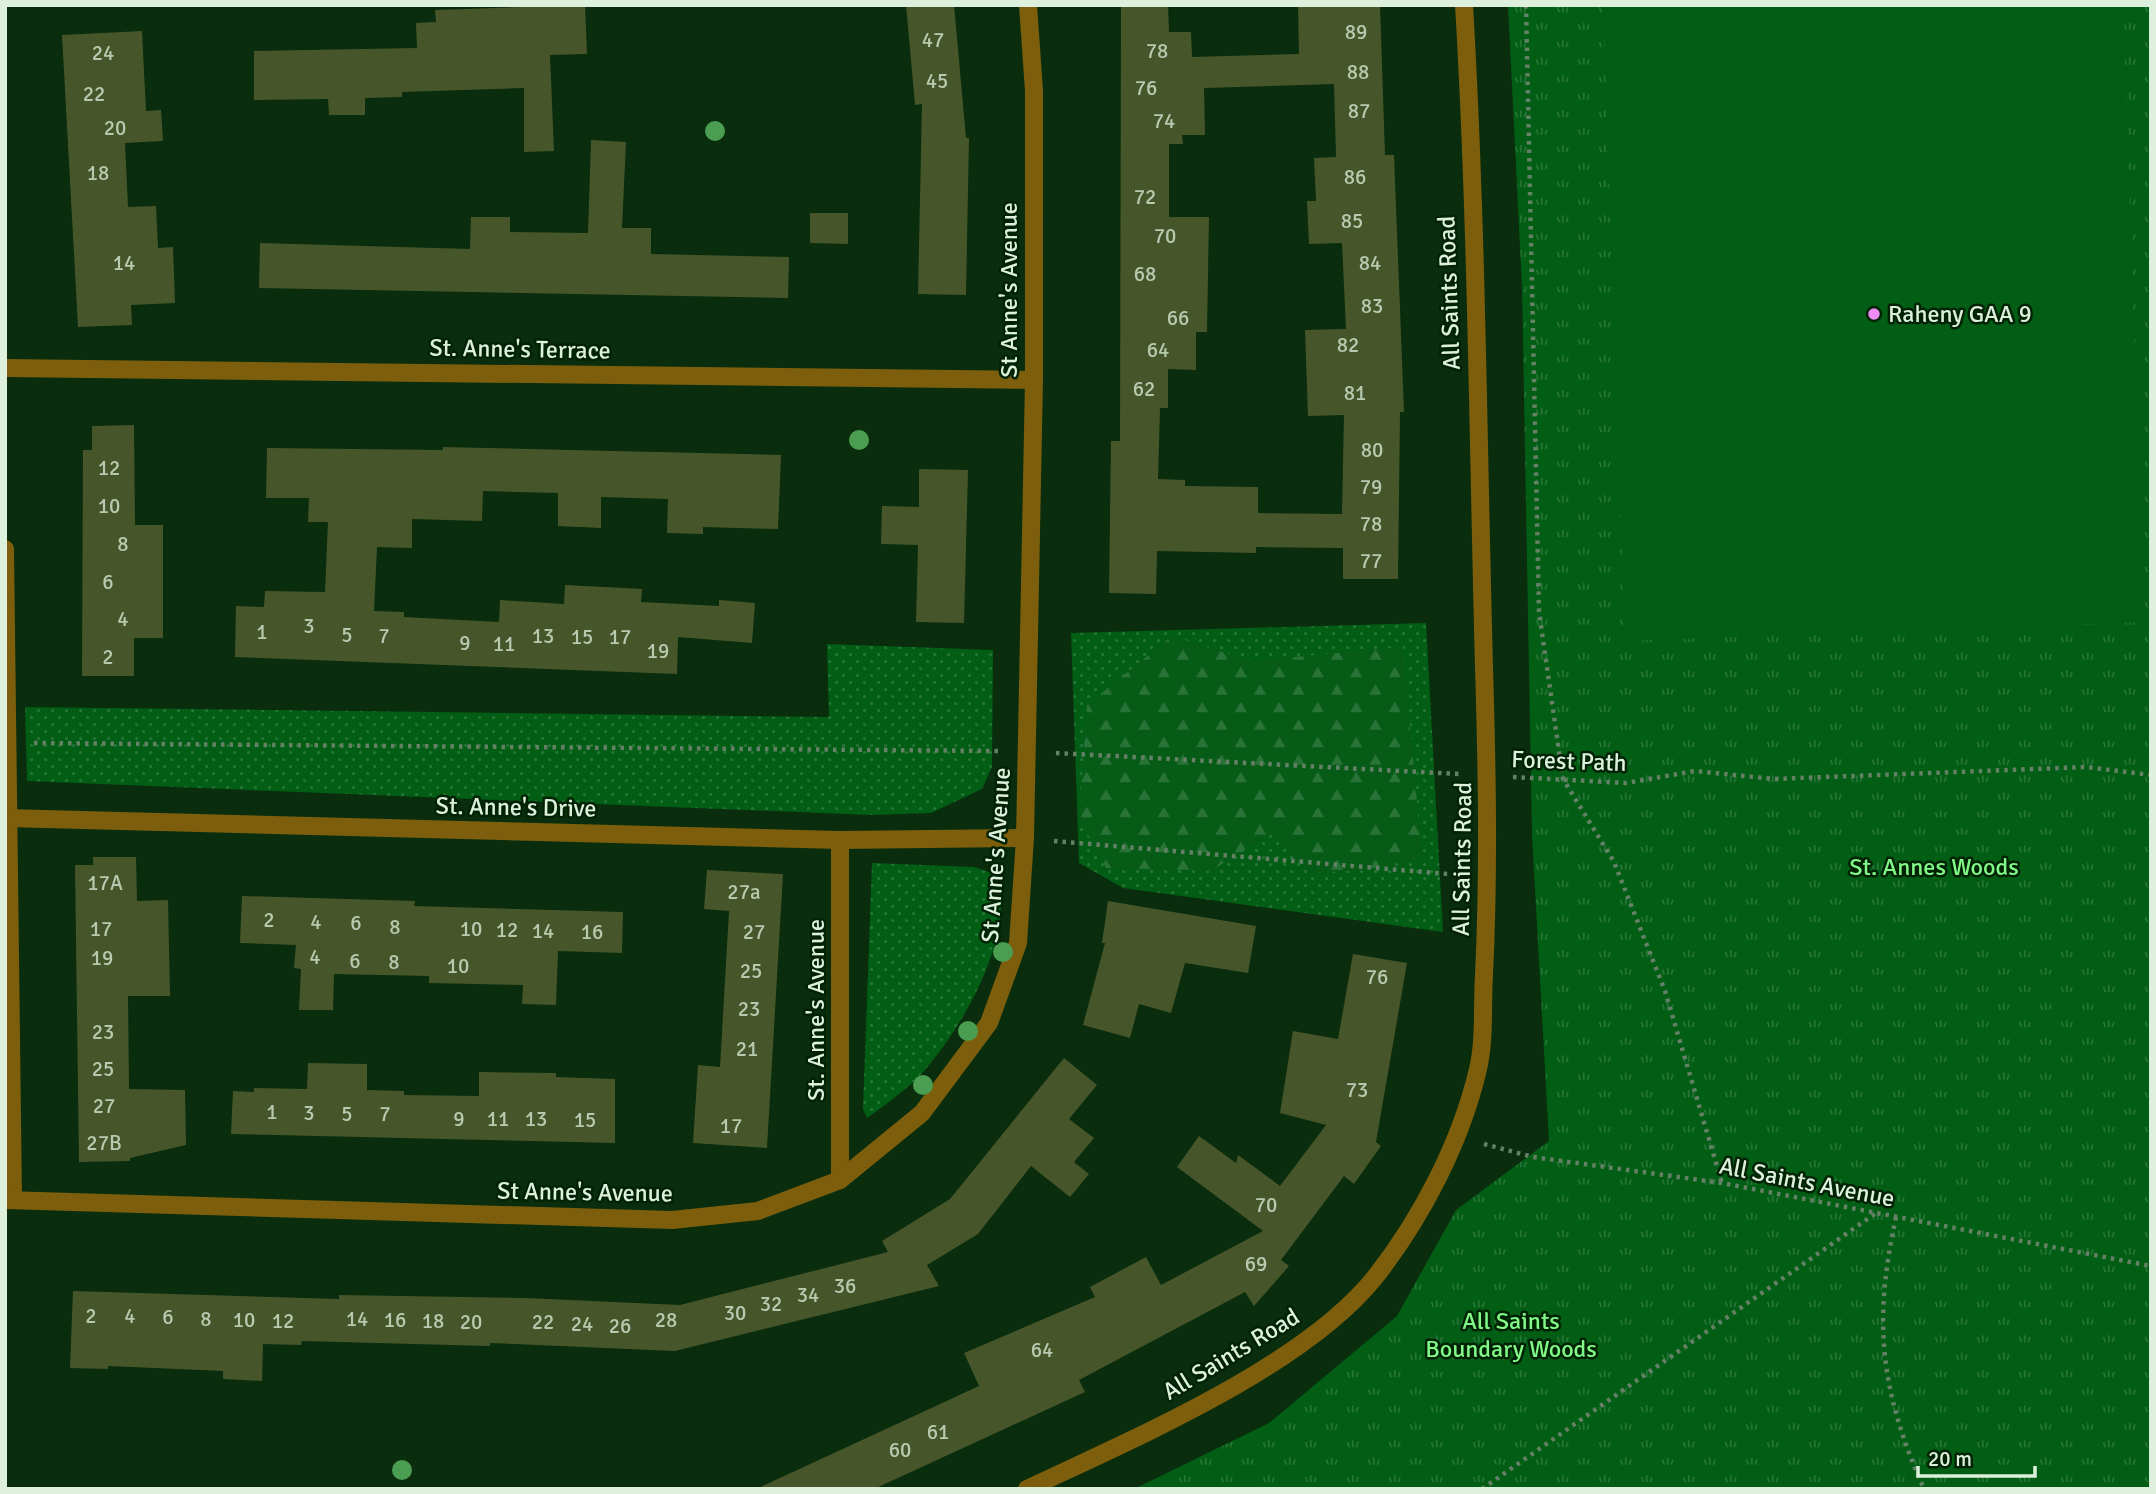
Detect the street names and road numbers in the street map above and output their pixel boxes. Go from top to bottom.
street label: St Anne's Avenue [994,202,1024,378]
street label: All Saints Road [1431,215,1467,371]
street label: St. Anne's Terrace [429,332,611,366]
street label: Forest Path [1511,744,1627,778]
street label: St Anne's Avenue [975,766,1017,944]
street label: All Saints Road [1446,782,1478,936]
street label: St. Anne's Drive [435,791,597,823]
street label: St. Anne's Avenue [801,919,831,1101]
street label: All Saints Avenue [1717,1150,1897,1214]
street label: St Anne's Avenue [497,1175,673,1209]
street label: All Saints Road [1157,1301,1305,1407]

